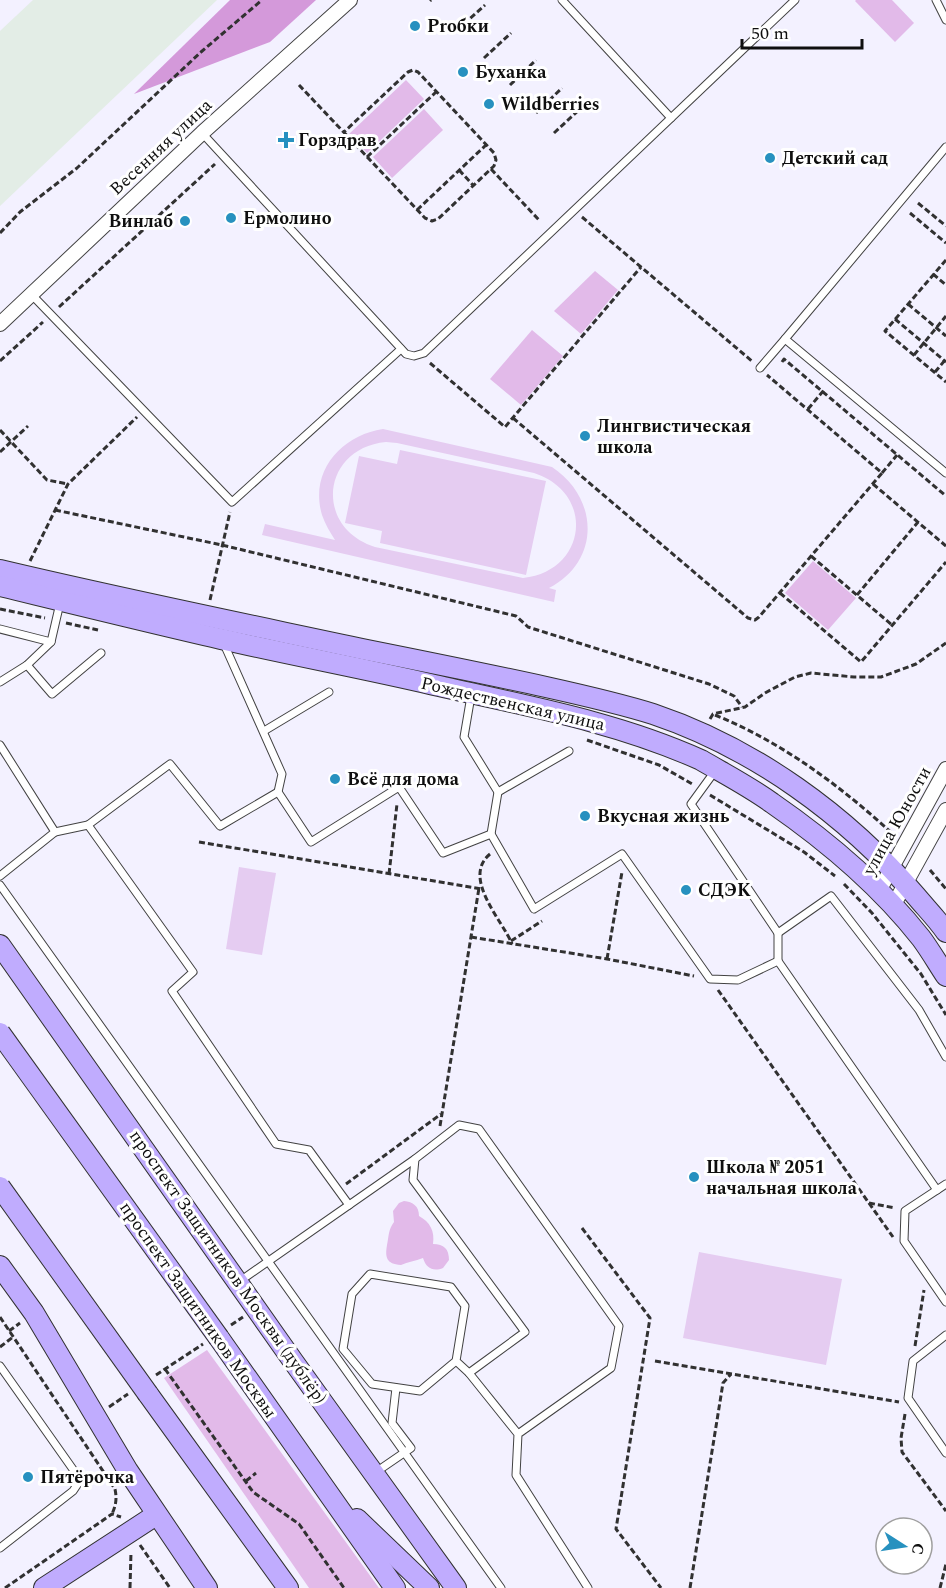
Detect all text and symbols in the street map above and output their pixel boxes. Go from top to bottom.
scale bar [742,12,862,50]
place label: Proбки [427,13,489,40]
marker: Proбки [408,19,422,33]
text: 50 m [751,20,789,47]
place label: Буханка [475,59,547,86]
marker: Буханка [456,65,470,79]
place label: Wildberries [501,91,600,118]
street label: Весенняя улица [104,92,218,202]
marker: Wildberries [482,97,496,111]
place label: Горздрав [298,127,376,154]
marker: Горздрав [279,133,293,147]
place label: Детский сад [782,145,888,172]
marker: Детский сад [763,151,777,165]
place label: Ермолино [243,205,332,232]
place label: Винлаб [108,208,173,235]
marker: Ермолино [224,211,238,225]
marker: Винлаб [178,214,192,228]
place label: Лингвистическая школа [597,413,751,461]
marker: Лингвистическая школа [578,429,592,443]
street label: Рождественская улица [418,670,608,738]
street label: улица Юности [855,762,938,881]
place label: Всё для дома [347,766,460,793]
marker: Всё для дома [328,772,342,786]
place label: Вкусная жизнь [597,803,730,830]
marker: Вкусная жизнь [578,809,592,823]
place label: СДЭК [698,877,751,904]
marker: СДЭК [679,883,693,897]
street label: проспект Защитников Москвы (дублёр) [125,1126,331,1408]
place label: Школа № 2051 начальная школа [706,1154,858,1202]
marker: Школа № 2051 начальная школа [687,1170,701,1184]
street label: проспект Защитников Москвы [115,1198,281,1422]
place label: Пятёрочка [40,1464,135,1491]
marker: Пятёрочка [21,1470,35,1484]
north arrow [874,1516,934,1576]
text: С [905,1541,931,1557]

